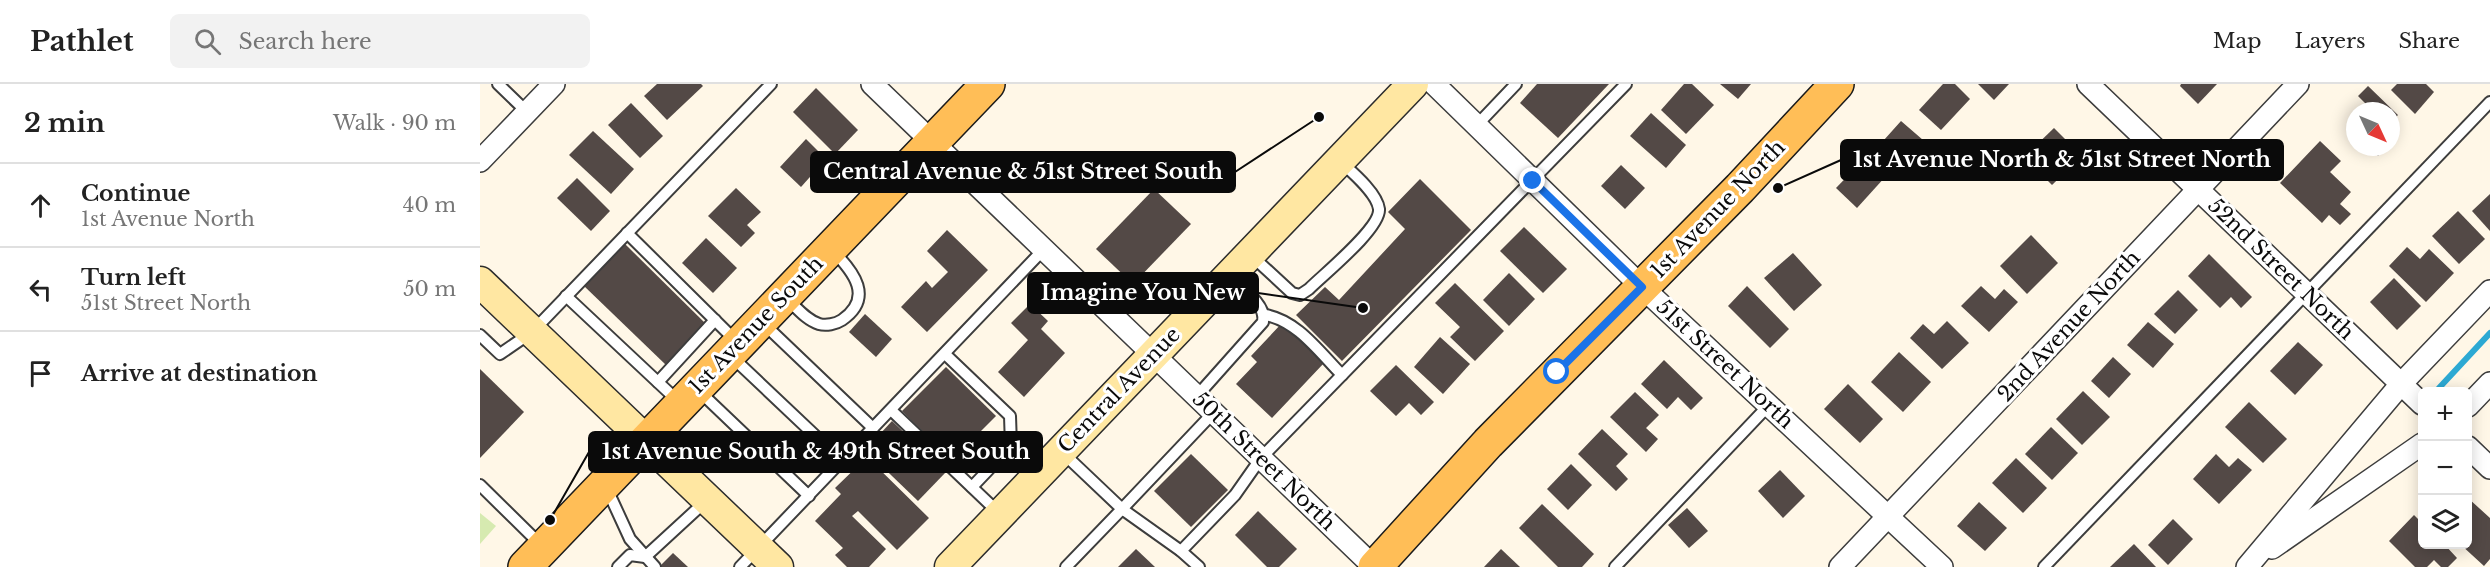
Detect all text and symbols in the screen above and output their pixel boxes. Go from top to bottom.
search box [170,14,590,68]
text: Pathlet [30,24,134,59]
icon: search [191,25,224,58]
text: Search here [239,28,372,55]
text: Map [2213,28,2262,54]
text: Layers [2295,28,2366,54]
text: Share [2399,28,2460,54]
north arrow [2346,102,2400,156]
text: 2 min [24,107,105,139]
text: Walk · 90 m [333,111,456,135]
street label: 1st Avenue North [1645,134,1791,284]
callout: 1st Avenue North & 51st Street North [1841,140,2283,180]
text: 1st Avenue North & 51st Street North [1853,146,2271,173]
callout: Central Avenue & 51st Street South [811,152,1235,192]
text: Central Avenue & 51st Street South [823,158,1223,185]
route end [1519,167,1545,193]
text: Continue [81,180,190,207]
icon: ahead [24,189,57,222]
text: 40 m [403,193,456,217]
street label: 52nd Street North [2202,193,2360,345]
text: 1st Avenue North [81,207,255,231]
street label: 2nd Avenue North [1992,245,2146,407]
street label: 1st Avenue South [684,251,828,399]
text: Turn left [81,264,186,291]
icon: left [24,273,57,306]
callout: Imagine You New [1028,273,1258,313]
text: 50 m [403,277,456,301]
text: Imagine You New [1041,279,1246,306]
text: 51st Street North [81,291,251,315]
street label: 51st Street North [1651,294,1799,434]
street label: Central Avenue [1052,322,1186,458]
icon: arrive [24,357,57,390]
route start [1543,358,1569,384]
text: Arrive at destination [81,360,318,387]
street label: 50th Street North [1187,386,1341,536]
map controls [2418,387,2472,549]
button: + [2418,387,2472,441]
callout: 1st Avenue South & 49th Street South [589,432,1042,472]
text: 1st Avenue South & 49th Street South [602,438,1030,465]
button: − [2418,441,2472,495]
button: layers [2418,495,2472,549]

